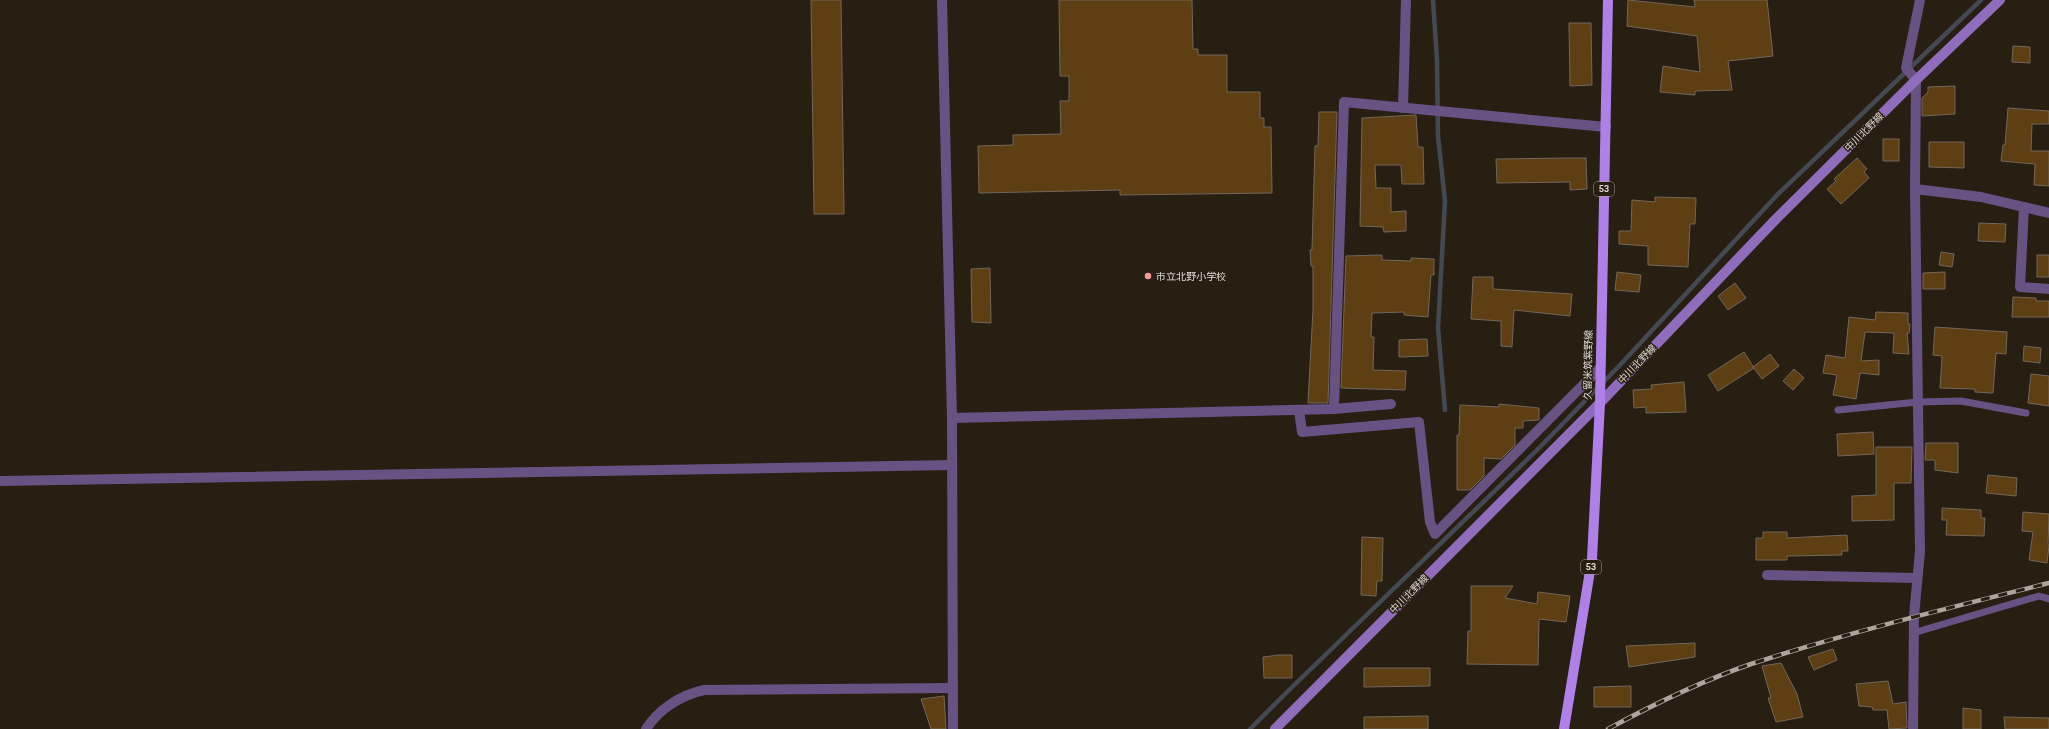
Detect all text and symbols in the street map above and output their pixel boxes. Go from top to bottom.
street label: 中川北野線 [1842,110,1886,154]
road number: 53 [1594,182,1614,196]
marker: 市立北野小学校 [1143,271,1153,281]
place label: 市立北野小学校 [1156,271,1226,282]
street label: 久留米筑紫野線 [1582,330,1594,400]
street label: 中川北野線 [1616,342,1658,386]
road number: 53 [1581,560,1601,574]
street label: 中川北野線 [1387,572,1431,616]

